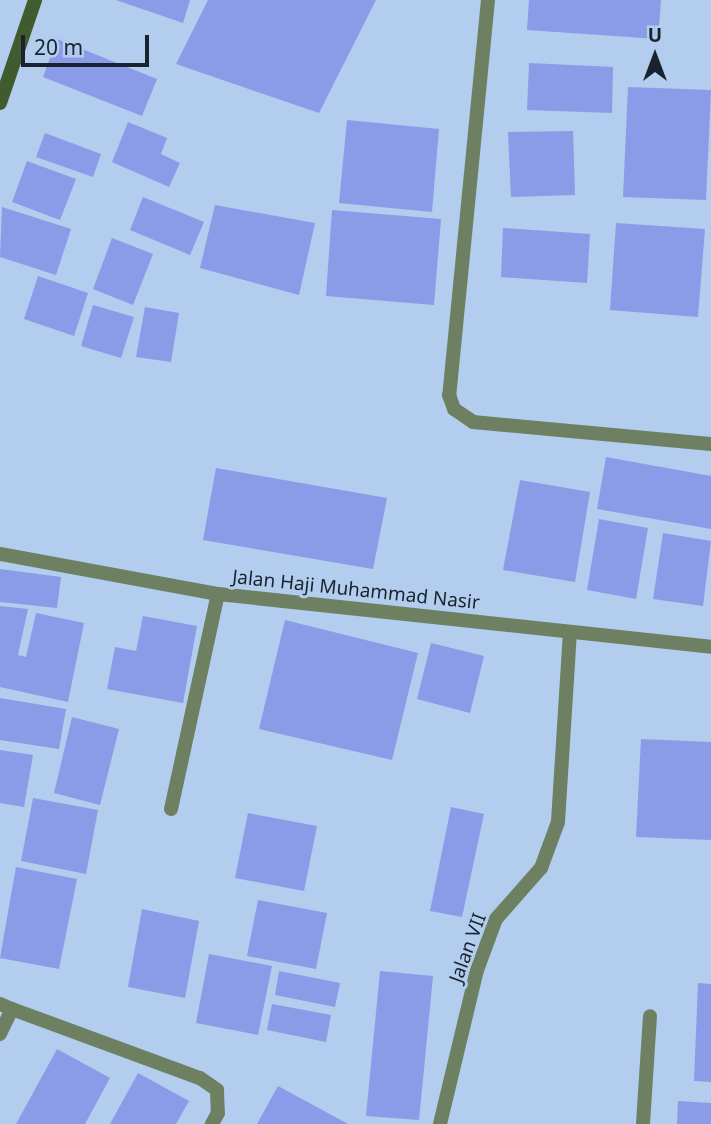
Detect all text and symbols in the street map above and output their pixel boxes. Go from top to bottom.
scale bar [24,21,152,65]
north arrow [620,21,690,91]
text: U [648,22,662,48]
text: 20 m [34,33,83,61]
street label: Jalan Haji Muhammad Nasir [231,566,481,614]
street label: Jalan VII [445,910,491,986]

